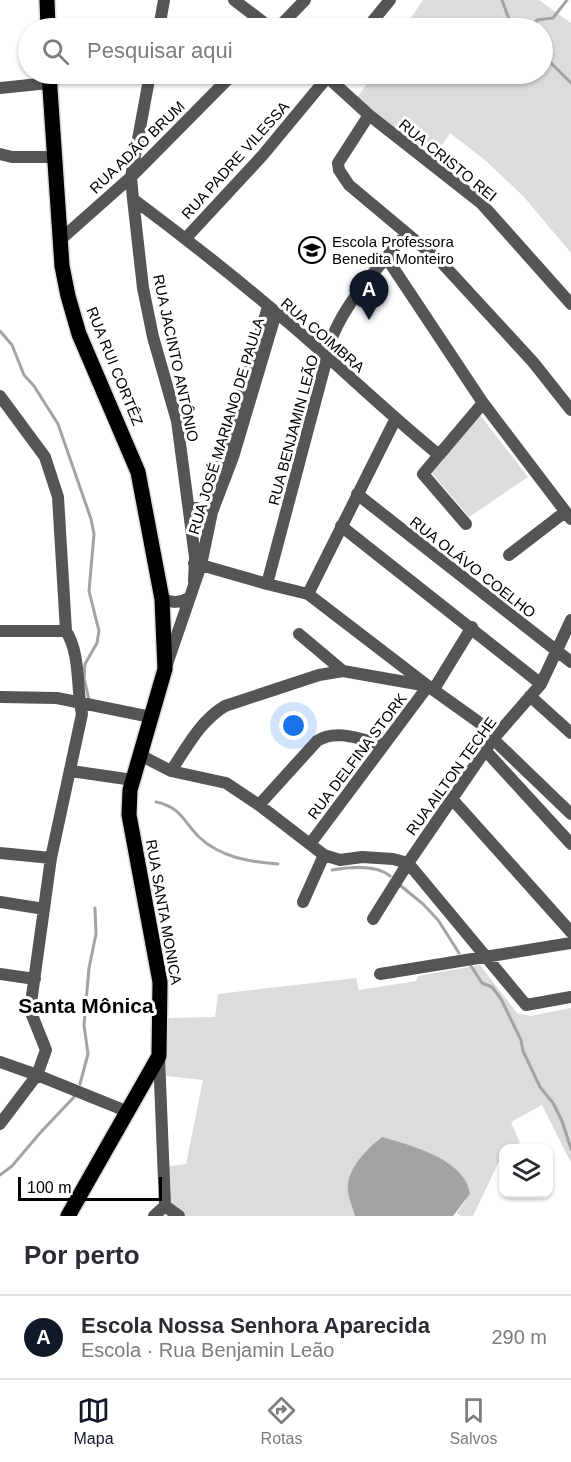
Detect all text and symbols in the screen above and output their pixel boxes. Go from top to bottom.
search box [18,18,553,84]
icon: search [39,35,72,68]
text: Pesquisar aqui [87,38,233,63]
street label: RUA ADÃO BRUM [86,97,188,197]
street label: RUA PADRE VILESSA [178,98,292,222]
street label: RUA CRISTO REI [396,115,500,205]
place label: Escola Professora Benedita Monteiro [332,233,454,267]
school or university icon: Escola Professora Benedita Monteiro [297,235,327,265]
pin: A [350,270,388,320]
street label: RUA JACINTO ANTÔNIO [150,273,202,443]
street label: RUA COIMBRA [278,294,368,376]
street label: RUA RUI CORTÊZ [83,304,147,428]
street label: RUA JOSÉ MARIANO DE PAULA [185,316,267,536]
street label: RUA BENJAMIN LEÃO [265,353,321,507]
street label: RUA OLÁVO COELHO [407,513,539,621]
street label: RUA DELFINA STORK [304,690,410,822]
your location [279,711,308,740]
street label: RUA AILTON TECHE [402,714,500,838]
street label: RUA SANTA MONICA [143,838,185,986]
district label: Santa Mônica [18,994,154,1017]
map controls [499,1144,553,1198]
button: layers [499,1144,553,1198]
scale bar [18,1174,162,1202]
text: 100 m [27,1179,71,1196]
text: Por perto [24,1240,140,1270]
text: Escola Nossa Senhora Aparecida [81,1313,430,1338]
text: A [36,1326,51,1348]
text: 290 m [491,1326,547,1348]
text: Escola · Rua Benjamin Leão [81,1339,334,1361]
tab: Mapa [74,1394,114,1448]
tab: Rotas [261,1394,302,1448]
tab: Salvos [449,1394,497,1448]

